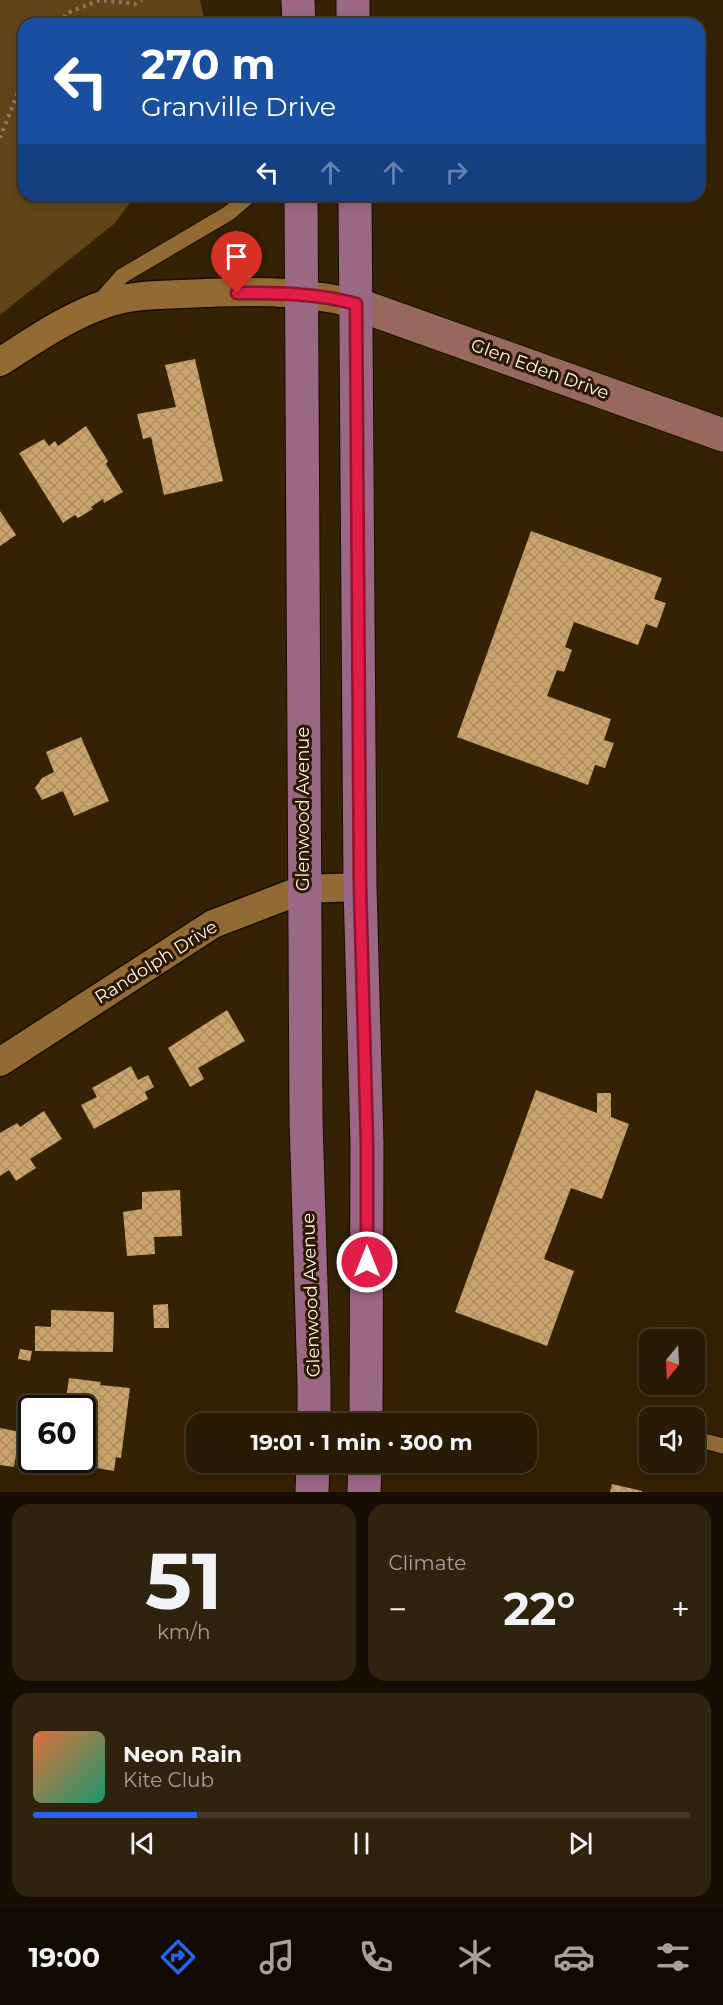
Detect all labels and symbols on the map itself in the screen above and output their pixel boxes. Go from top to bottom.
pin [211,231,262,293]
street label: Glen Eden Drive [468,334,612,404]
street label: Glenwood Avenue [292,727,314,891]
street label: Randolph Drive [91,915,221,1008]
street label: Glenwood Avenue [297,1212,325,1378]
position arrow [335,1230,399,1294]
north arrow [639,1329,705,1395]
speed limit sign: 60 [18,1395,96,1473]

